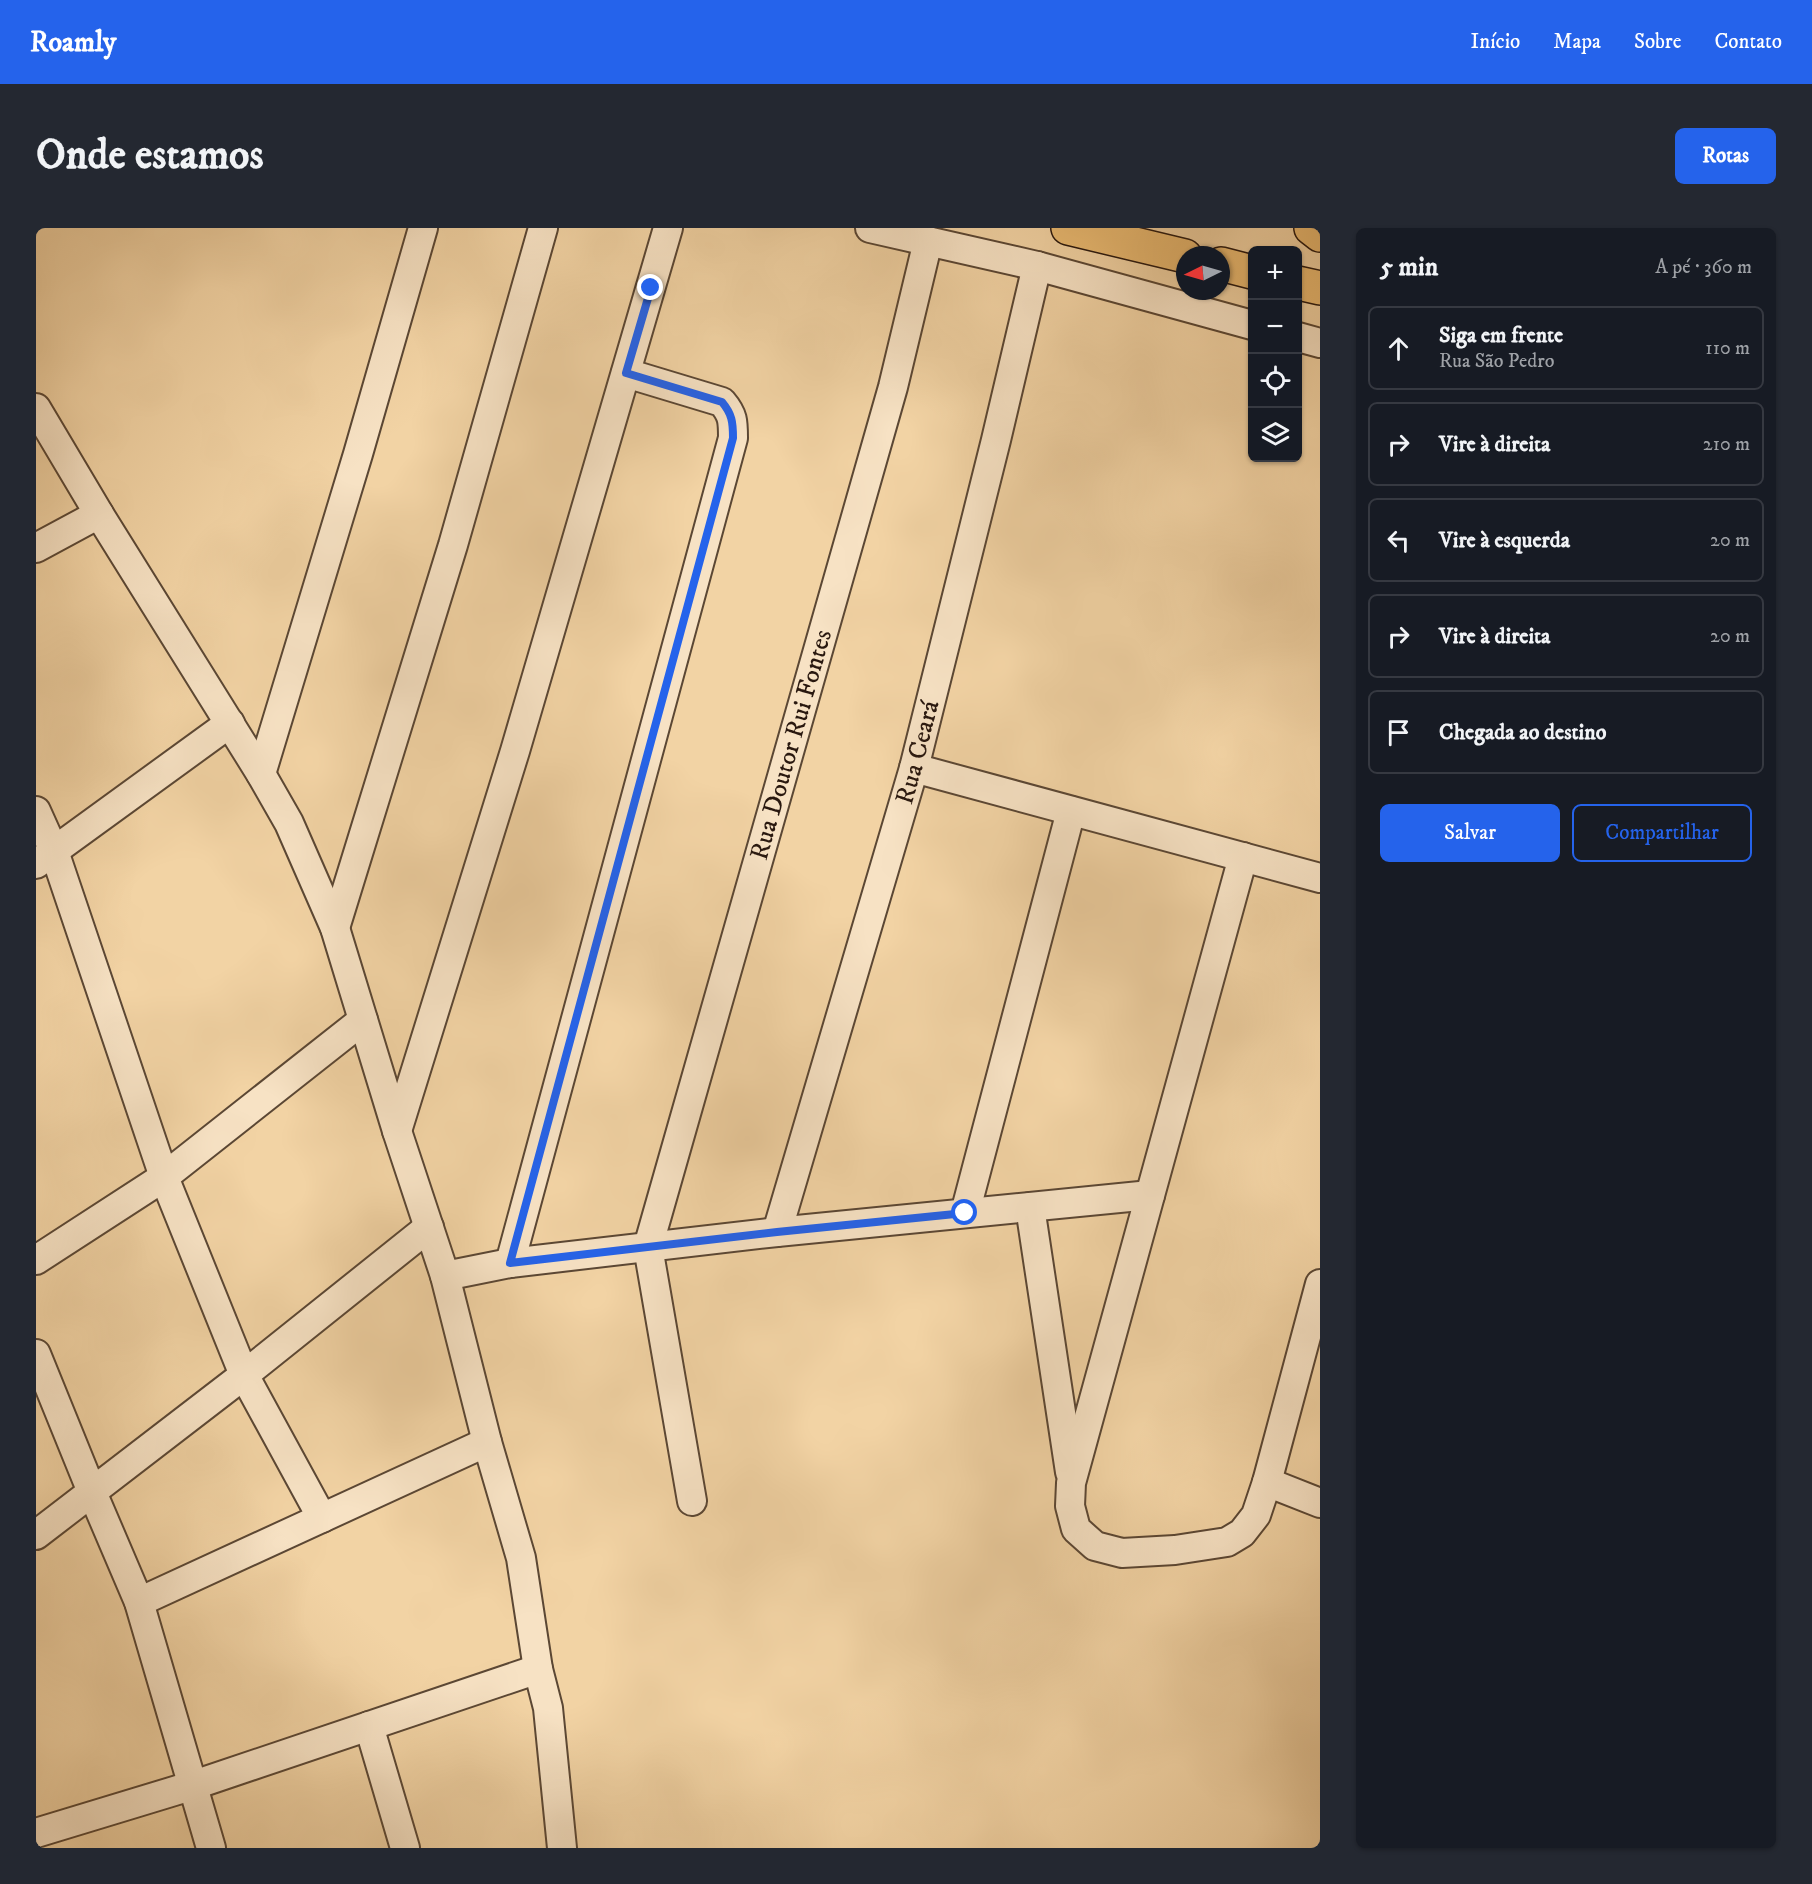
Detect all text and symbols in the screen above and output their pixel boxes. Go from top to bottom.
text: Roamly [30,25,116,60]
text: Início [1471,29,1520,55]
text: Mapa [1553,29,1601,55]
text: Sobre [1634,29,1681,55]
text: Contato [1714,29,1782,55]
button: Rotas [1675,128,1776,184]
text: Onde estamos [36,130,264,182]
north arrow [1176,246,1230,300]
map controls [1248,246,1302,462]
button: + [1248,246,1302,300]
text: 5 min [1380,251,1438,284]
text: A pé · 360 m [1655,255,1752,280]
route end [637,274,663,300]
button: − [1248,300,1302,354]
text: Siga em frente [1439,322,1563,349]
icon: ahead [1382,332,1415,365]
text: 110 m [1705,336,1750,361]
text: Rua São Pedro [1439,349,1555,374]
button: locate [1248,354,1302,408]
button: layers [1248,408,1302,462]
icon: right [1382,428,1415,461]
text: Vire à direita [1439,431,1550,458]
text: 210 m [1703,432,1750,457]
icon: left [1382,524,1415,557]
text: Vire à esquerda [1439,527,1570,554]
text: 20 m [1710,528,1750,553]
icon: right [1382,620,1415,653]
text: Vire à direita [1439,623,1550,650]
text: 20 m [1710,624,1750,649]
street label: Rua Doutor Rui Fontes [743,626,840,864]
street label: Rua Ceará [888,697,947,808]
icon: arrive [1382,716,1415,749]
text: Chegada ao destino [1439,719,1606,746]
button: Salvar [1380,804,1560,862]
button: Compartilhar [1572,804,1752,862]
route start [951,1199,977,1225]

